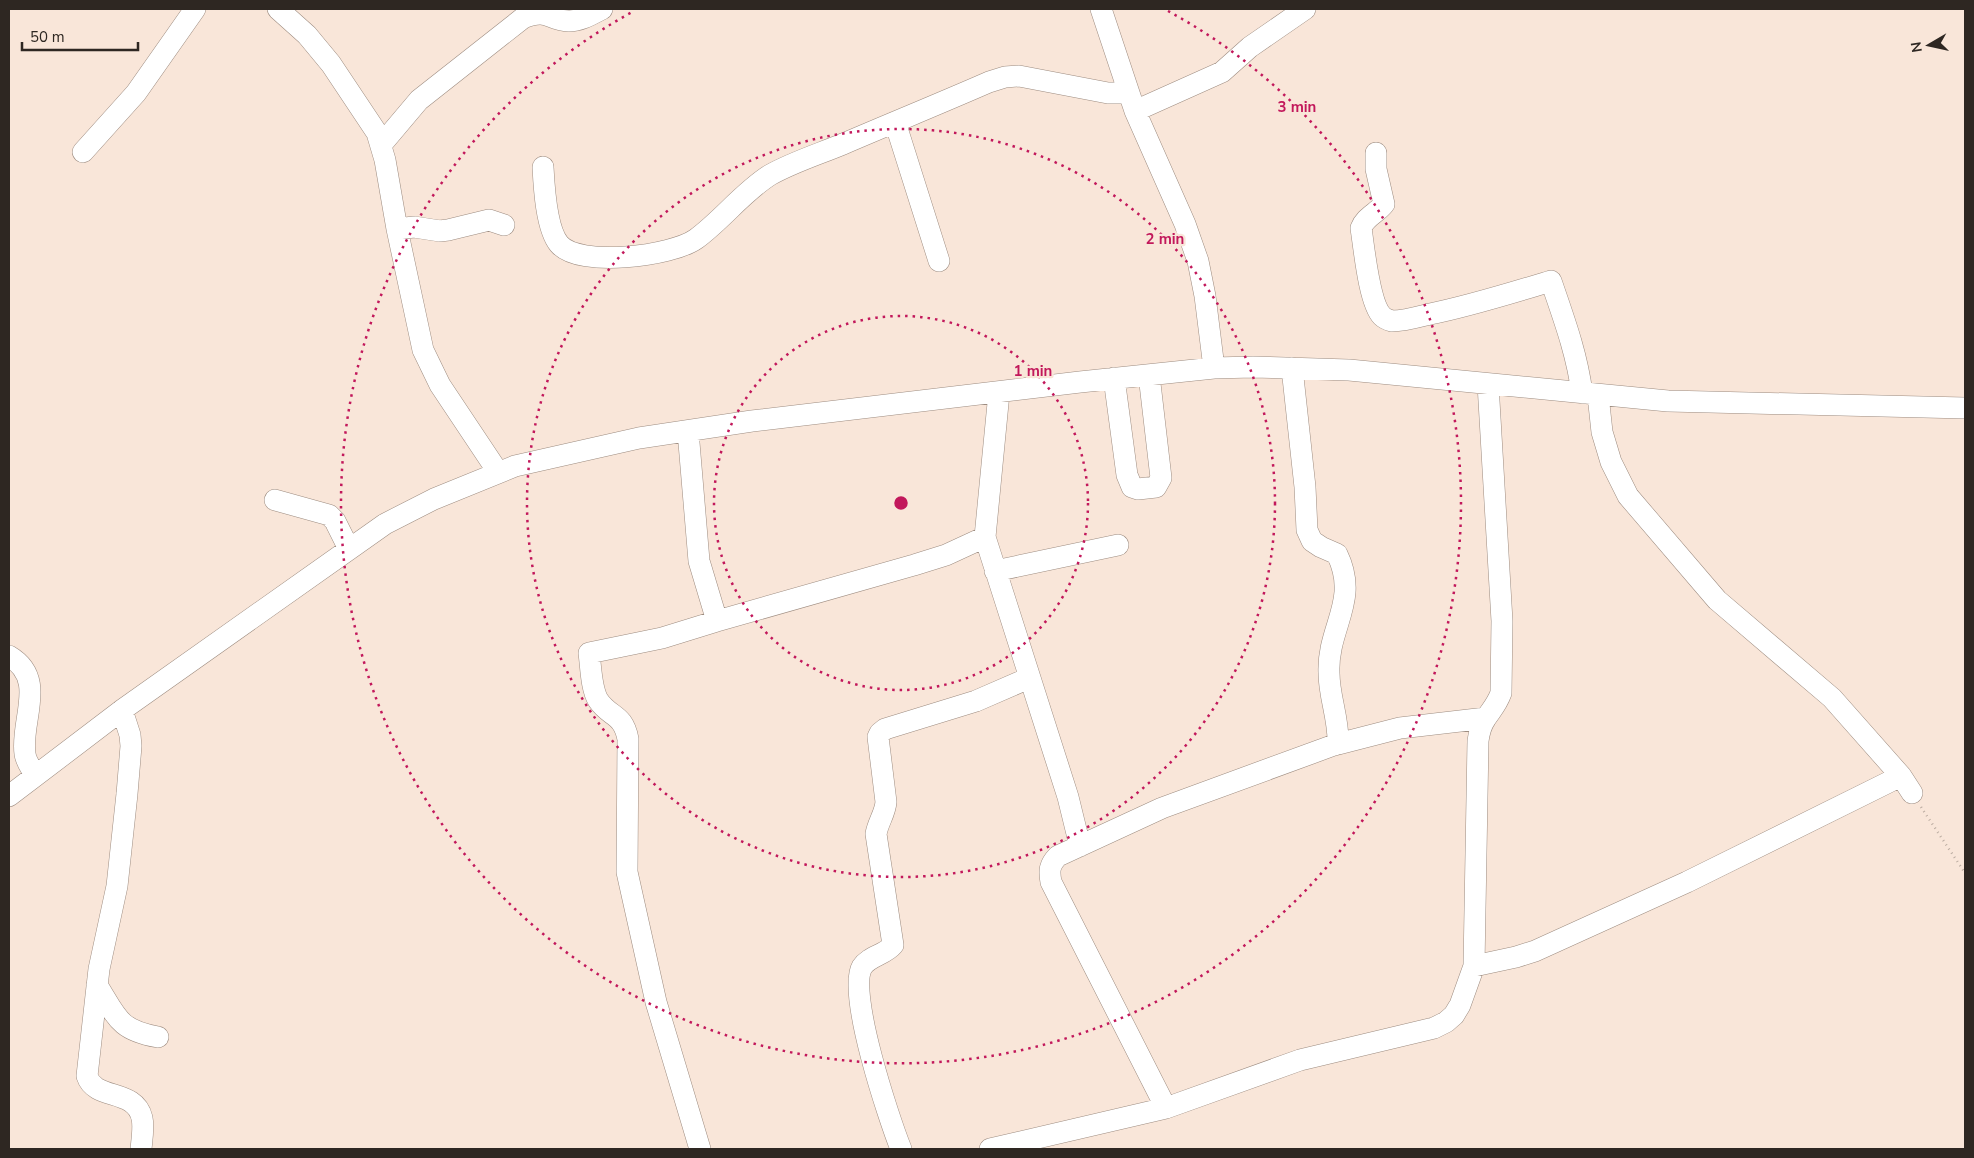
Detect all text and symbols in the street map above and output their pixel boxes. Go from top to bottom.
scale bar [22,20,139,52]
north arrow [1904,20,1954,70]
text: 50 m [30,27,65,47]
text: N [1906,40,1927,54]
text: 3 min [1278,97,1316,117]
text: 2 min [1146,229,1184,249]
text: 1 min [1014,361,1052,381]
centre of rings [892,494,910,512]

